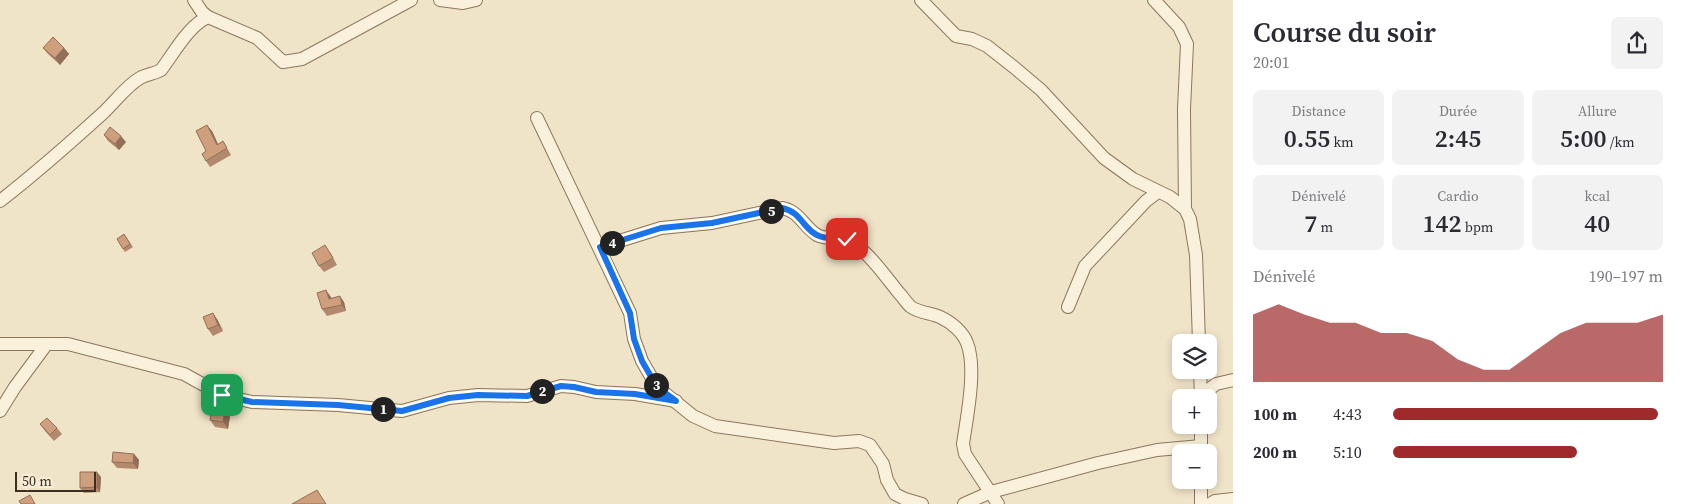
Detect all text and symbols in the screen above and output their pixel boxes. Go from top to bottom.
text: Course du soir [1253,13,1436,51]
button: share [1611,17,1663,69]
text: 20:01 [1253,51,1290,73]
text: Distance [1292,101,1346,121]
text: Durée [1439,101,1477,121]
text: Allure [1578,101,1617,121]
text: 0.55 [1284,121,1330,155]
text: 2:45 [1435,121,1481,155]
text: 5:00 [1560,121,1607,155]
text: km [1330,132,1354,152]
text: /km [1607,132,1635,152]
text: Dénivelé [1291,186,1346,206]
text: Cardio [1437,186,1479,206]
text: kcal [1585,186,1610,206]
pin: 5 [758,198,784,224]
text: 5 [768,201,775,221]
text: 7 [1304,206,1317,240]
text: 142 [1422,206,1462,240]
text: 40 [1584,206,1610,240]
text: m [1317,217,1333,237]
text: bpm [1462,217,1493,237]
pin [826,218,868,260]
icon: check [833,225,861,253]
pin: 4 [600,230,624,256]
text: 4 [609,233,616,253]
text: Dénivelé [1253,265,1315,287]
text: 190–197 m [1589,265,1663,287]
map controls [1172,334,1217,489]
button: layers [1172,334,1217,379]
pin: 3 [644,372,668,398]
pin [201,374,243,416]
text: 3 [653,375,660,395]
pin: 2 [530,378,554,404]
icon: arrive [208,381,236,409]
text: 2 [539,381,546,401]
button: + [1172,389,1217,434]
pin: 1 [370,396,396,422]
text: 1 [380,399,387,419]
text: 100 m [1253,403,1297,425]
text: 4:43 [1333,403,1362,425]
text: 200 m [1253,441,1297,463]
text: 5:10 [1333,441,1362,463]
button: − [1172,444,1217,489]
scale bar [15,469,96,492]
text: 50 m [22,471,52,491]

